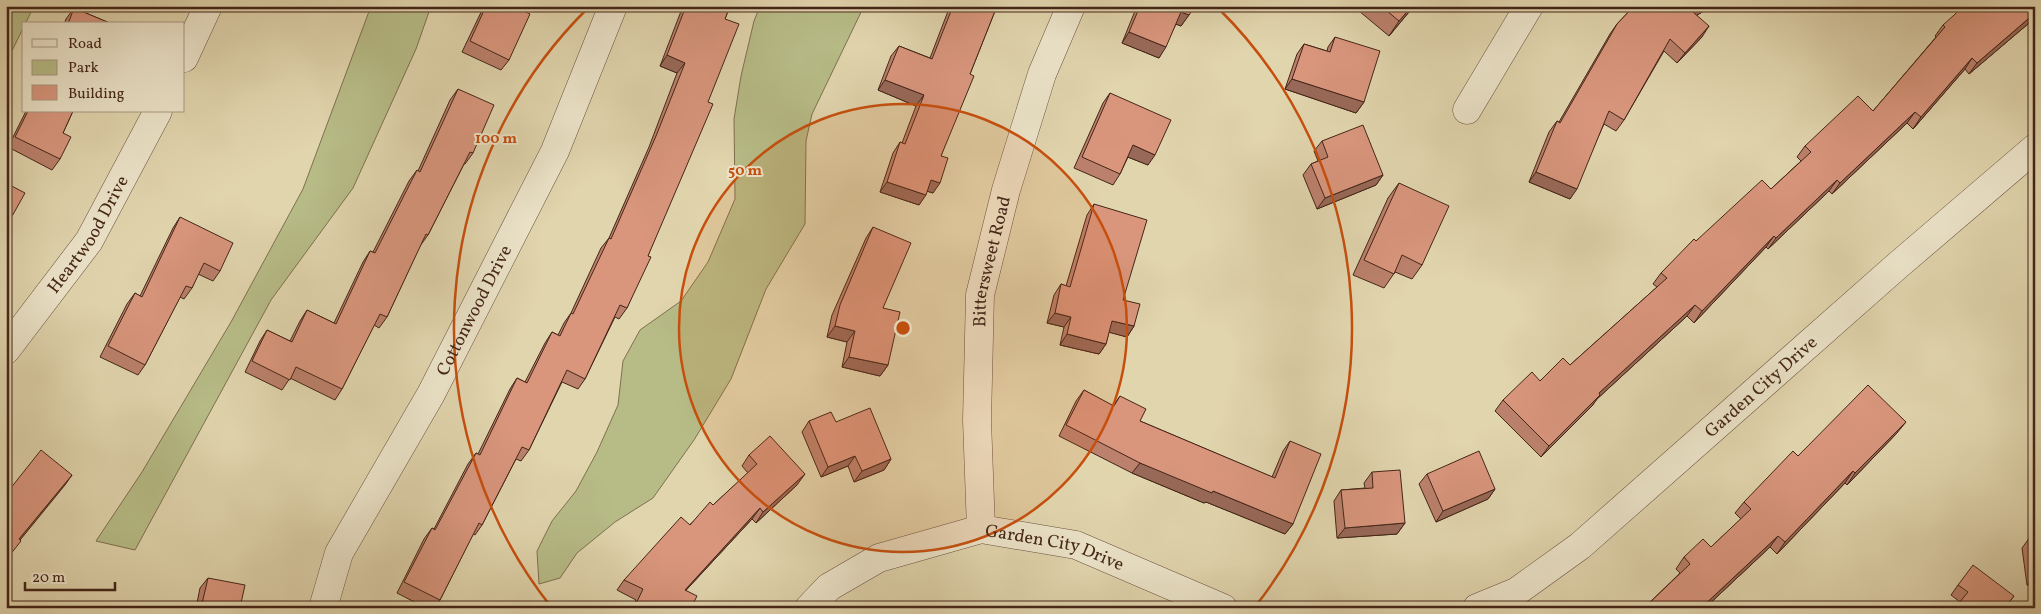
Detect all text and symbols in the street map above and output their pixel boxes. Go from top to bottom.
legend [22,22,185,112]
text: Road [68,34,102,55]
text: Park [68,58,99,79]
text: Building [68,84,125,105]
text: 100 m [475,129,518,150]
text: 50 m [728,161,762,182]
street label: Heartwood Drive [42,172,136,299]
street label: Bittersweet Road [968,194,1018,327]
street label: Cottonwood Drive [431,241,519,381]
centre of rings [894,319,912,337]
street label: Garden City Drive [1700,331,1824,444]
street label: Garden City Drive [983,519,1128,578]
scale bar [25,559,115,591]
text: 20 m [32,568,65,589]

